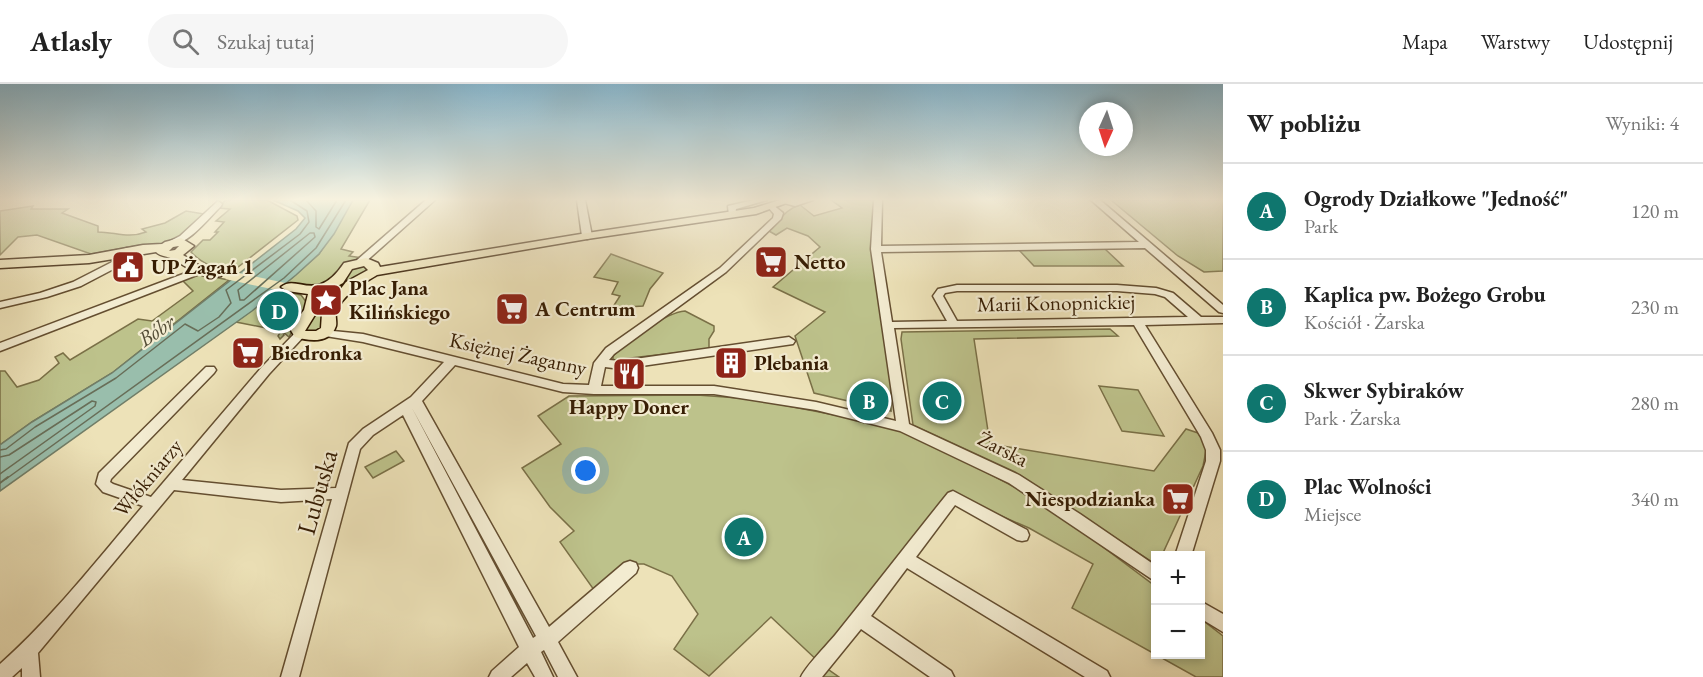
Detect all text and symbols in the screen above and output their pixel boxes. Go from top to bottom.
search box [148,14,568,68]
text: Atlasly [30,23,112,59]
icon: search [169,25,202,58]
text: Szukaj tutaj [217,27,314,56]
text: Mapa [1402,28,1448,55]
text: Warstwy [1481,28,1550,55]
text: Udostępnij [1583,28,1673,55]
north arrow [1079,102,1133,156]
text: W pobliżu [1247,106,1361,140]
text: Wyniki: 4 [1606,110,1679,136]
text: Ogrody Działkowe "Jedność" [1304,184,1568,213]
text: A [1259,198,1274,224]
text: 120 m [1631,198,1679,224]
text: Park [1304,213,1338,239]
supermarket icon: Netto [753,244,789,280]
place label: Netto [794,248,846,275]
public building icon: UP Żagań 1 [110,249,146,285]
place label: UP Żagań 1 [151,253,254,280]
place label: Plac Jana Kilińskiego [349,274,451,325]
text: Kaplica pw. Bożego Grobu [1304,280,1546,309]
place icon: Plac Jana Kilińskiego [308,282,344,318]
pin: D [260,288,298,334]
street label: Marii Konopnickiej [977,288,1135,317]
supermarket icon: A Centrum [494,291,530,327]
text: B [1260,294,1273,320]
text: 230 m [1631,294,1679,320]
place label: A Centrum [534,295,635,322]
water label: Bóbr [131,307,182,354]
text: Kościół · Żarska [1304,309,1425,335]
street label: Księżnej Żaganny [447,326,590,381]
supermarket icon: Biedronka [230,335,266,371]
place label: Biedronka [271,339,363,366]
building icon: Plebania [713,345,749,381]
place label: Plebania [754,349,829,376]
restaurant icon: Happy Doner [611,356,647,392]
text: Skwer Sybiraków [1304,376,1464,405]
pin: B [850,378,888,424]
pin: C [922,378,962,424]
text: C [1259,390,1274,416]
text: 280 m [1631,390,1679,416]
place label: Happy Doner [569,393,689,420]
text: Park · Żarska [1304,405,1401,431]
street label: Żarska [973,424,1034,473]
street label: Włókniarzy [107,432,189,522]
street label: Lubuska [289,445,345,538]
your location [571,456,600,485]
text: Plac Wolności [1304,472,1431,501]
supermarket icon: Niespodzianka [1160,481,1196,517]
place label: Niespodzianka [1025,485,1156,512]
text: D [1259,486,1274,512]
text: 340 m [1631,486,1679,512]
text: Miejsce [1304,501,1361,527]
pin: A [724,514,764,560]
map controls [1151,551,1205,659]
button: + [1151,551,1205,605]
button: − [1151,605,1205,659]

